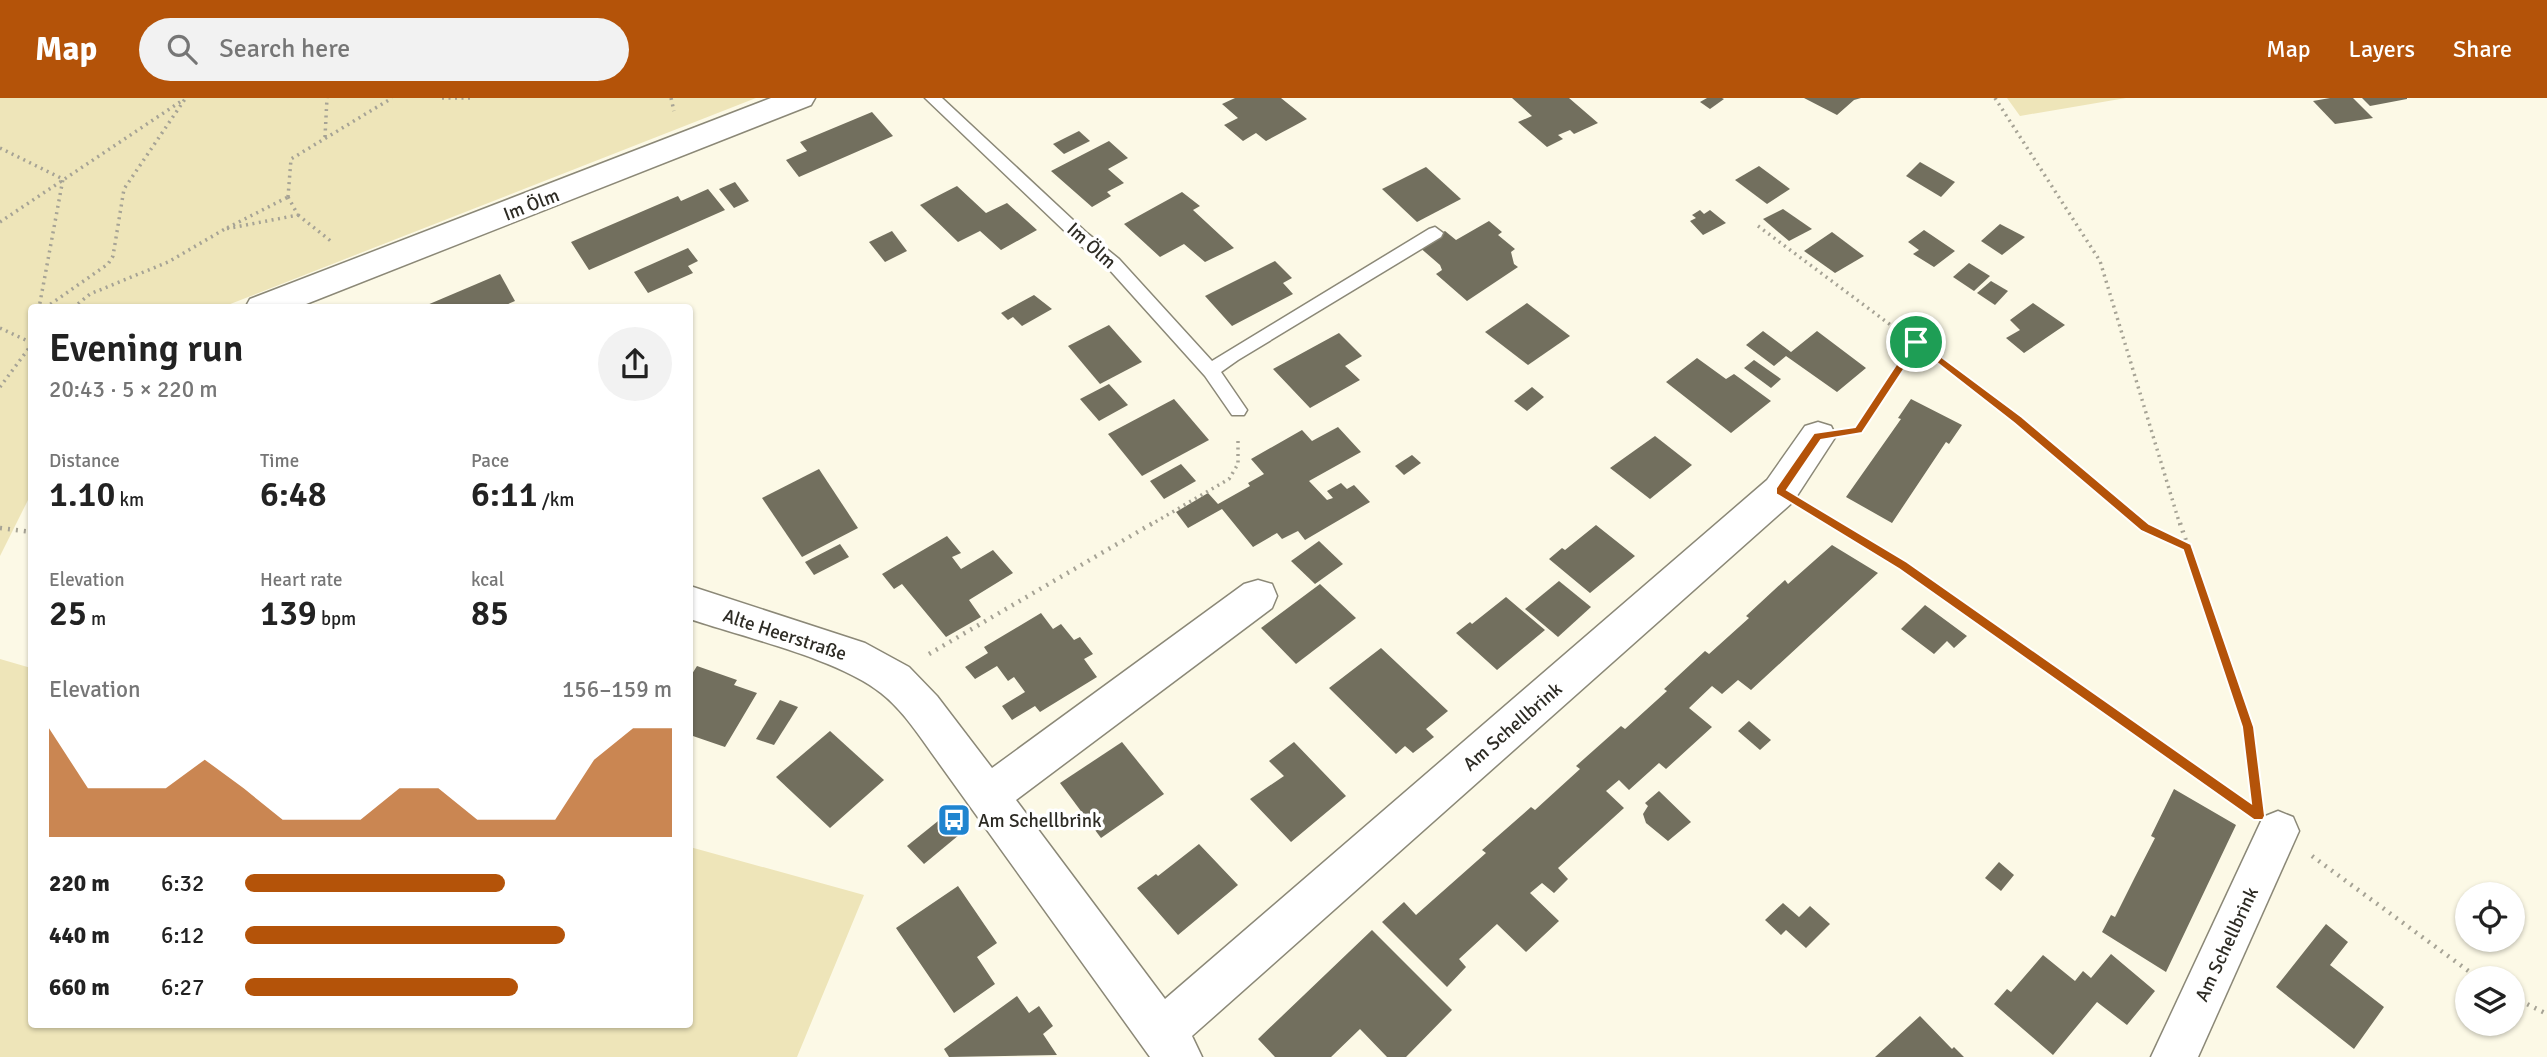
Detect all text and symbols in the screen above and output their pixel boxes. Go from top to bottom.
search box [139,18,629,81]
text: Map [35,29,97,70]
icon: search [163,30,201,68]
text: Search here [219,33,350,65]
text: Map [2266,34,2311,64]
text: Layers [2349,34,2415,64]
text: Share [2453,34,2512,64]
street label: Im Ölm [500,183,563,227]
street label: Im Ölm [1062,217,1121,274]
pin [1886,312,1946,372]
icon: arrive [1897,323,1935,361]
text: Evening run [49,325,243,372]
button: share [598,327,672,401]
text: 20:43 · 5 × 220 m [49,375,218,404]
text: Distance [49,449,120,473]
text: Time [260,449,299,473]
text: Pace [471,449,509,473]
text: 1.10 [49,473,115,516]
text: 6:48 [260,473,327,516]
text: 6:11 [471,473,538,516]
text: km [115,488,144,512]
text: /km [538,488,574,512]
text: Elevation [49,568,125,592]
text: Heart rate [260,568,342,592]
text: kcal [471,568,504,592]
text: 25 [49,592,87,635]
text: 139 [260,592,317,635]
text: 85 [471,592,509,635]
street label: Alte Heerstraße [720,604,850,666]
text: m [87,607,106,631]
text: bpm [317,607,356,631]
text: Elevation [49,675,141,704]
text: 156–159 m [562,675,672,704]
street label: Am Schellbrink [1458,677,1568,776]
bus stop icon: Am Schellbrink [935,801,973,839]
place label: Am Schellbrink [978,809,1102,833]
text: 220 m [49,869,110,898]
text: 6:32 [161,869,204,898]
map controls [2455,882,2525,1036]
button: locate [2455,882,2525,952]
street label: Am Schellbrink [2190,883,2264,1006]
text: 440 m [49,921,110,950]
text: 6:12 [161,921,204,950]
button: layers [2455,966,2525,1036]
text: 660 m [49,973,110,1002]
text: 6:27 [161,973,204,1002]

